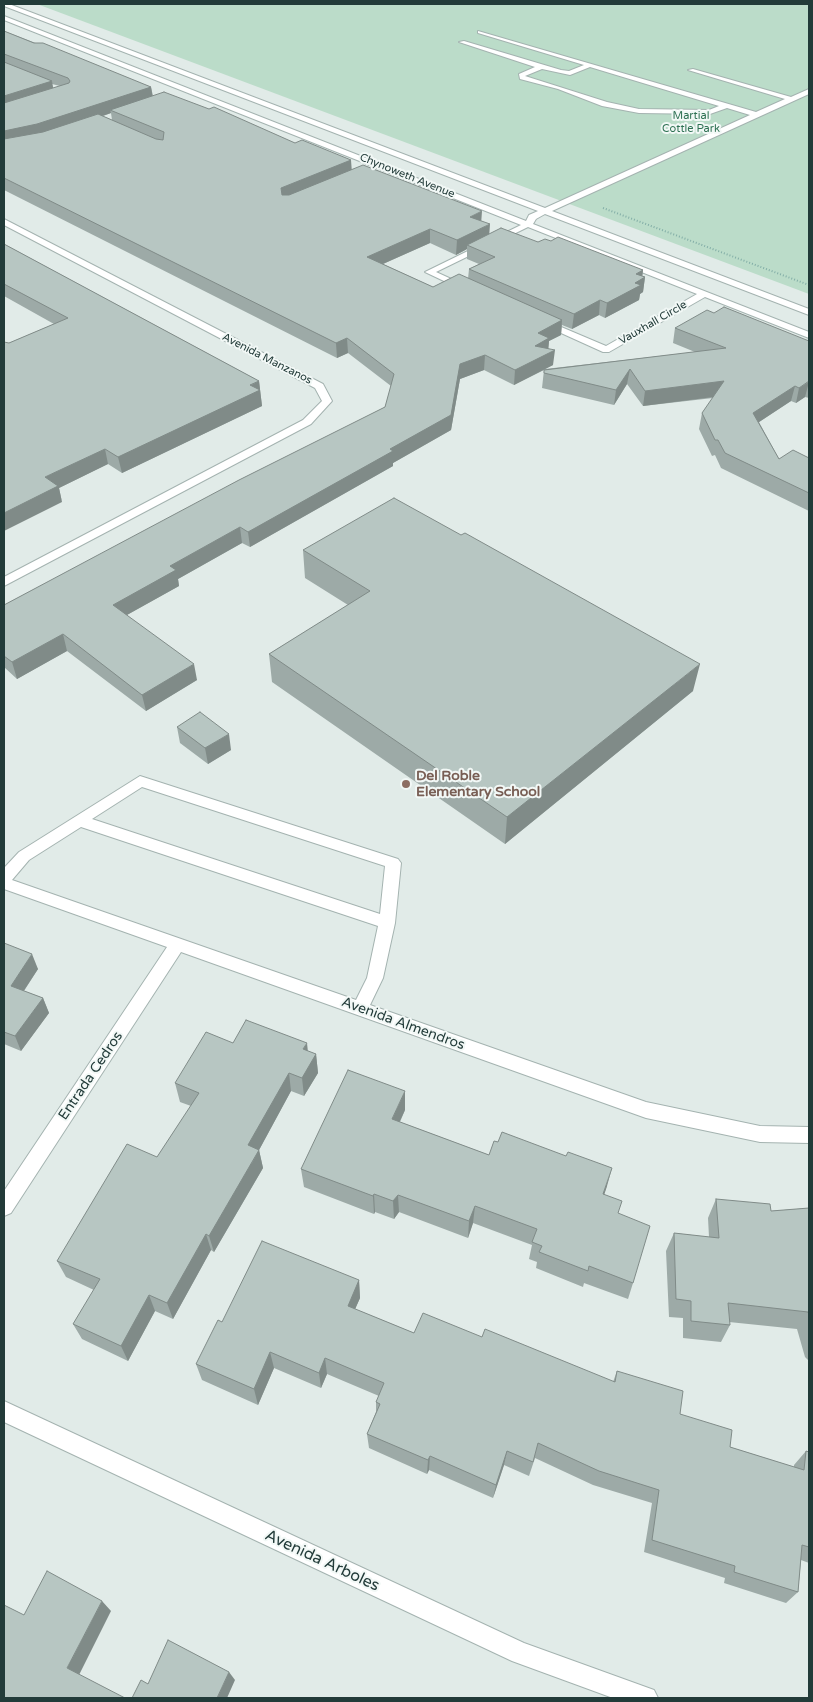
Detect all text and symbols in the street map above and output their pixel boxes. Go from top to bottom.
park label: Martial Cottle Park [662,109,720,135]
street label: Chynoweth Avenue [357,151,457,201]
street label: Vauxhall Circle [617,298,689,348]
street label: Avenida Manzanos [220,331,314,387]
place label: Del Roble Elementary School [416,768,540,800]
marker: Del Roble Elementary School [400,778,412,790]
street label: Avenida Almendros [339,994,467,1054]
street label: Entrada Cedros [55,1029,127,1123]
street label: Avenida Arboles [262,1526,382,1596]

